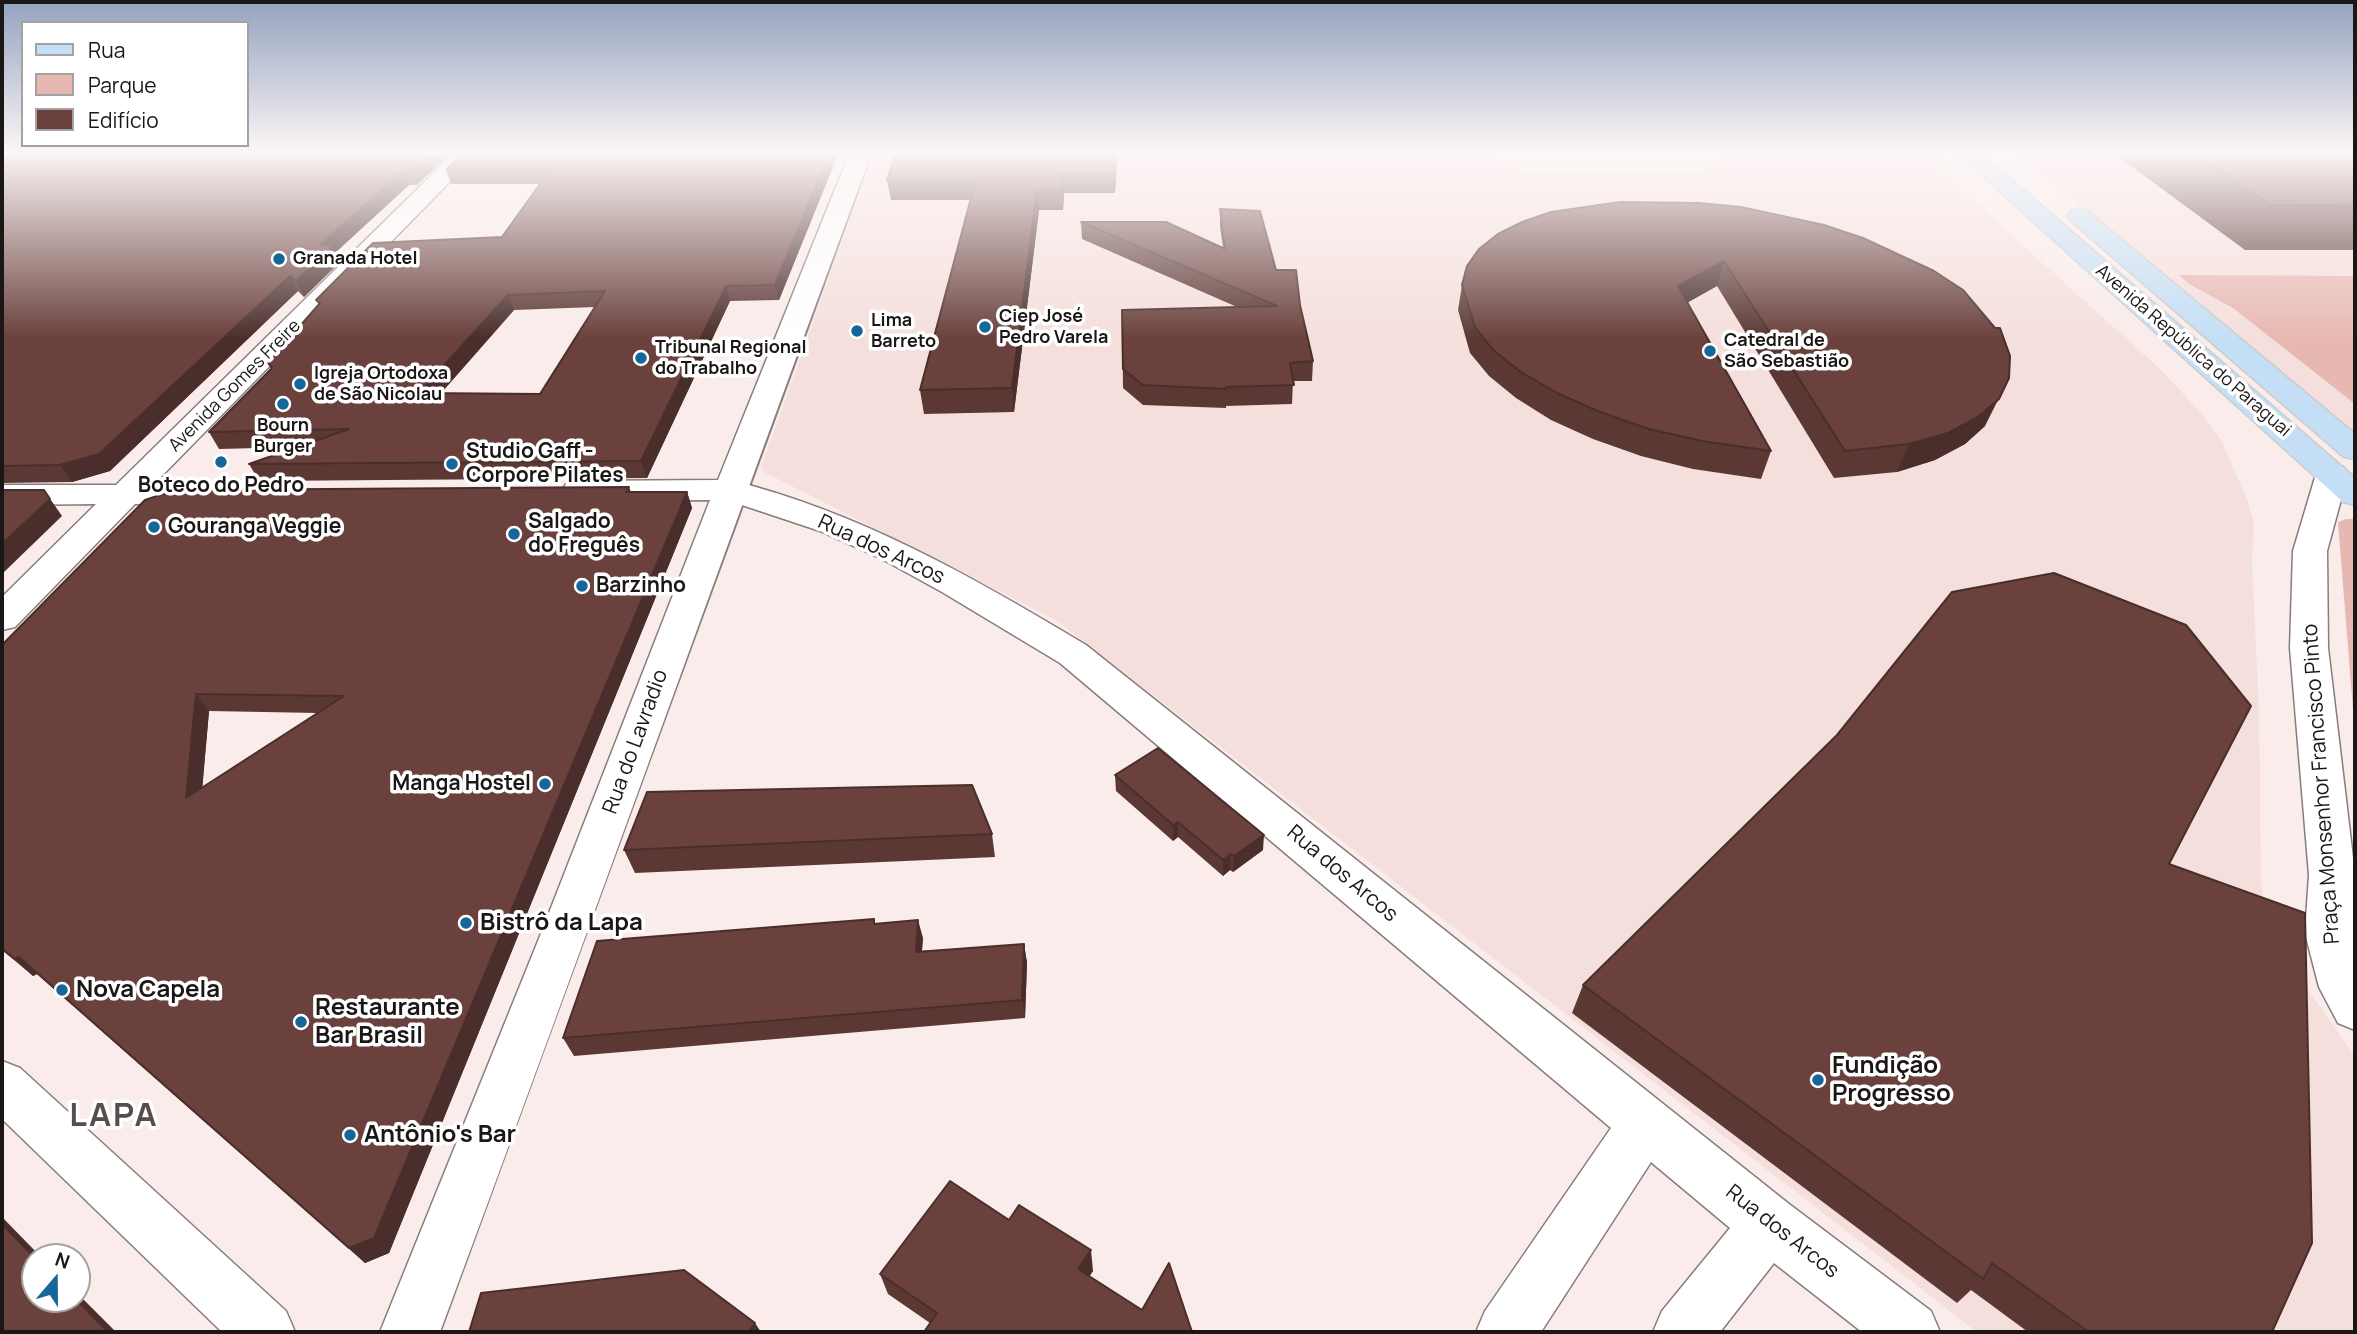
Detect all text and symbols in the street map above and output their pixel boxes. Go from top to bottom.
legend [21,21,248,147]
text: Rua [88,36,125,64]
text: Parque [88,71,157,99]
text: Edifício [88,106,159,134]
place label: Granada Hotel [293,248,417,270]
marker: Granada Hotel [271,251,287,267]
street label: Avenida República do Paraguai [2091,260,2295,442]
place label: Ciep José Pedro Varela [999,306,1108,348]
place label: Lima Barreto [871,310,936,352]
street label: Avenida Gomes Freire [164,315,306,457]
marker: Ciep José Pedro Varela [977,319,993,335]
marker: Lima Barreto [849,323,865,339]
place label: Catedral de São Sebastião [1724,330,1849,372]
place label: Tribunal Regional do Trabalho [655,337,807,380]
marker: Catedral de São Sebastião [1702,343,1718,359]
marker: Tribunal Regional do Trabalho [633,350,649,366]
place label: Igreja Ortodoxa de São Nicolau [314,363,448,406]
marker: Igreja Ortodoxa de São Nicolau [292,376,308,392]
marker: Bourn Burger [275,396,291,412]
place label: Bourn Burger [254,415,312,458]
place label: Studio Gaff - Corpore Pilates [466,439,624,489]
marker: Boteco do Pedro [213,454,229,470]
marker: Studio Gaff - Corpore Pilates [444,456,460,472]
place label: Boteco do Pedro [138,473,304,499]
place label: Salgado do Freguês [528,509,640,559]
street label: Rua dos Arcos [814,510,948,590]
place label: Gouranga Veggie [168,514,341,540]
marker: Gouranga Veggie [146,519,162,535]
marker: Salgado do Freguês [506,526,522,542]
place label: Barzinho [596,573,686,599]
marker: Barzinho [574,578,590,594]
street label: Praça Monsenhor Francisco Pinto [2298,623,2346,945]
street label: Rua do Lavradio [598,666,674,818]
place label: Manga Hostel [392,771,531,797]
marker: Manga Hostel [537,776,553,792]
street label: Rua dos Arcos [1281,820,1403,928]
place label: Bistrô da Lapa [480,909,643,937]
marker: Bistrô da Lapa [458,915,474,931]
place label: Nova Capela [76,976,220,1004]
marker: Nova Capela [54,982,70,998]
place label: Restaurante Bar Brasil [315,994,460,1050]
marker: Restaurante Bar Brasil [293,1014,309,1030]
place label: Fundição Progresso [1832,1052,1951,1108]
marker: Fundição Progresso [1810,1072,1826,1088]
district label: LAPA [70,1097,158,1137]
place label: Antônio's Bar [364,1121,516,1149]
marker: Antônio's Bar [342,1127,358,1143]
street label: Rua dos Arcos [1720,1180,1844,1284]
north arrow [21,1243,91,1313]
text: N [52,1246,73,1275]

